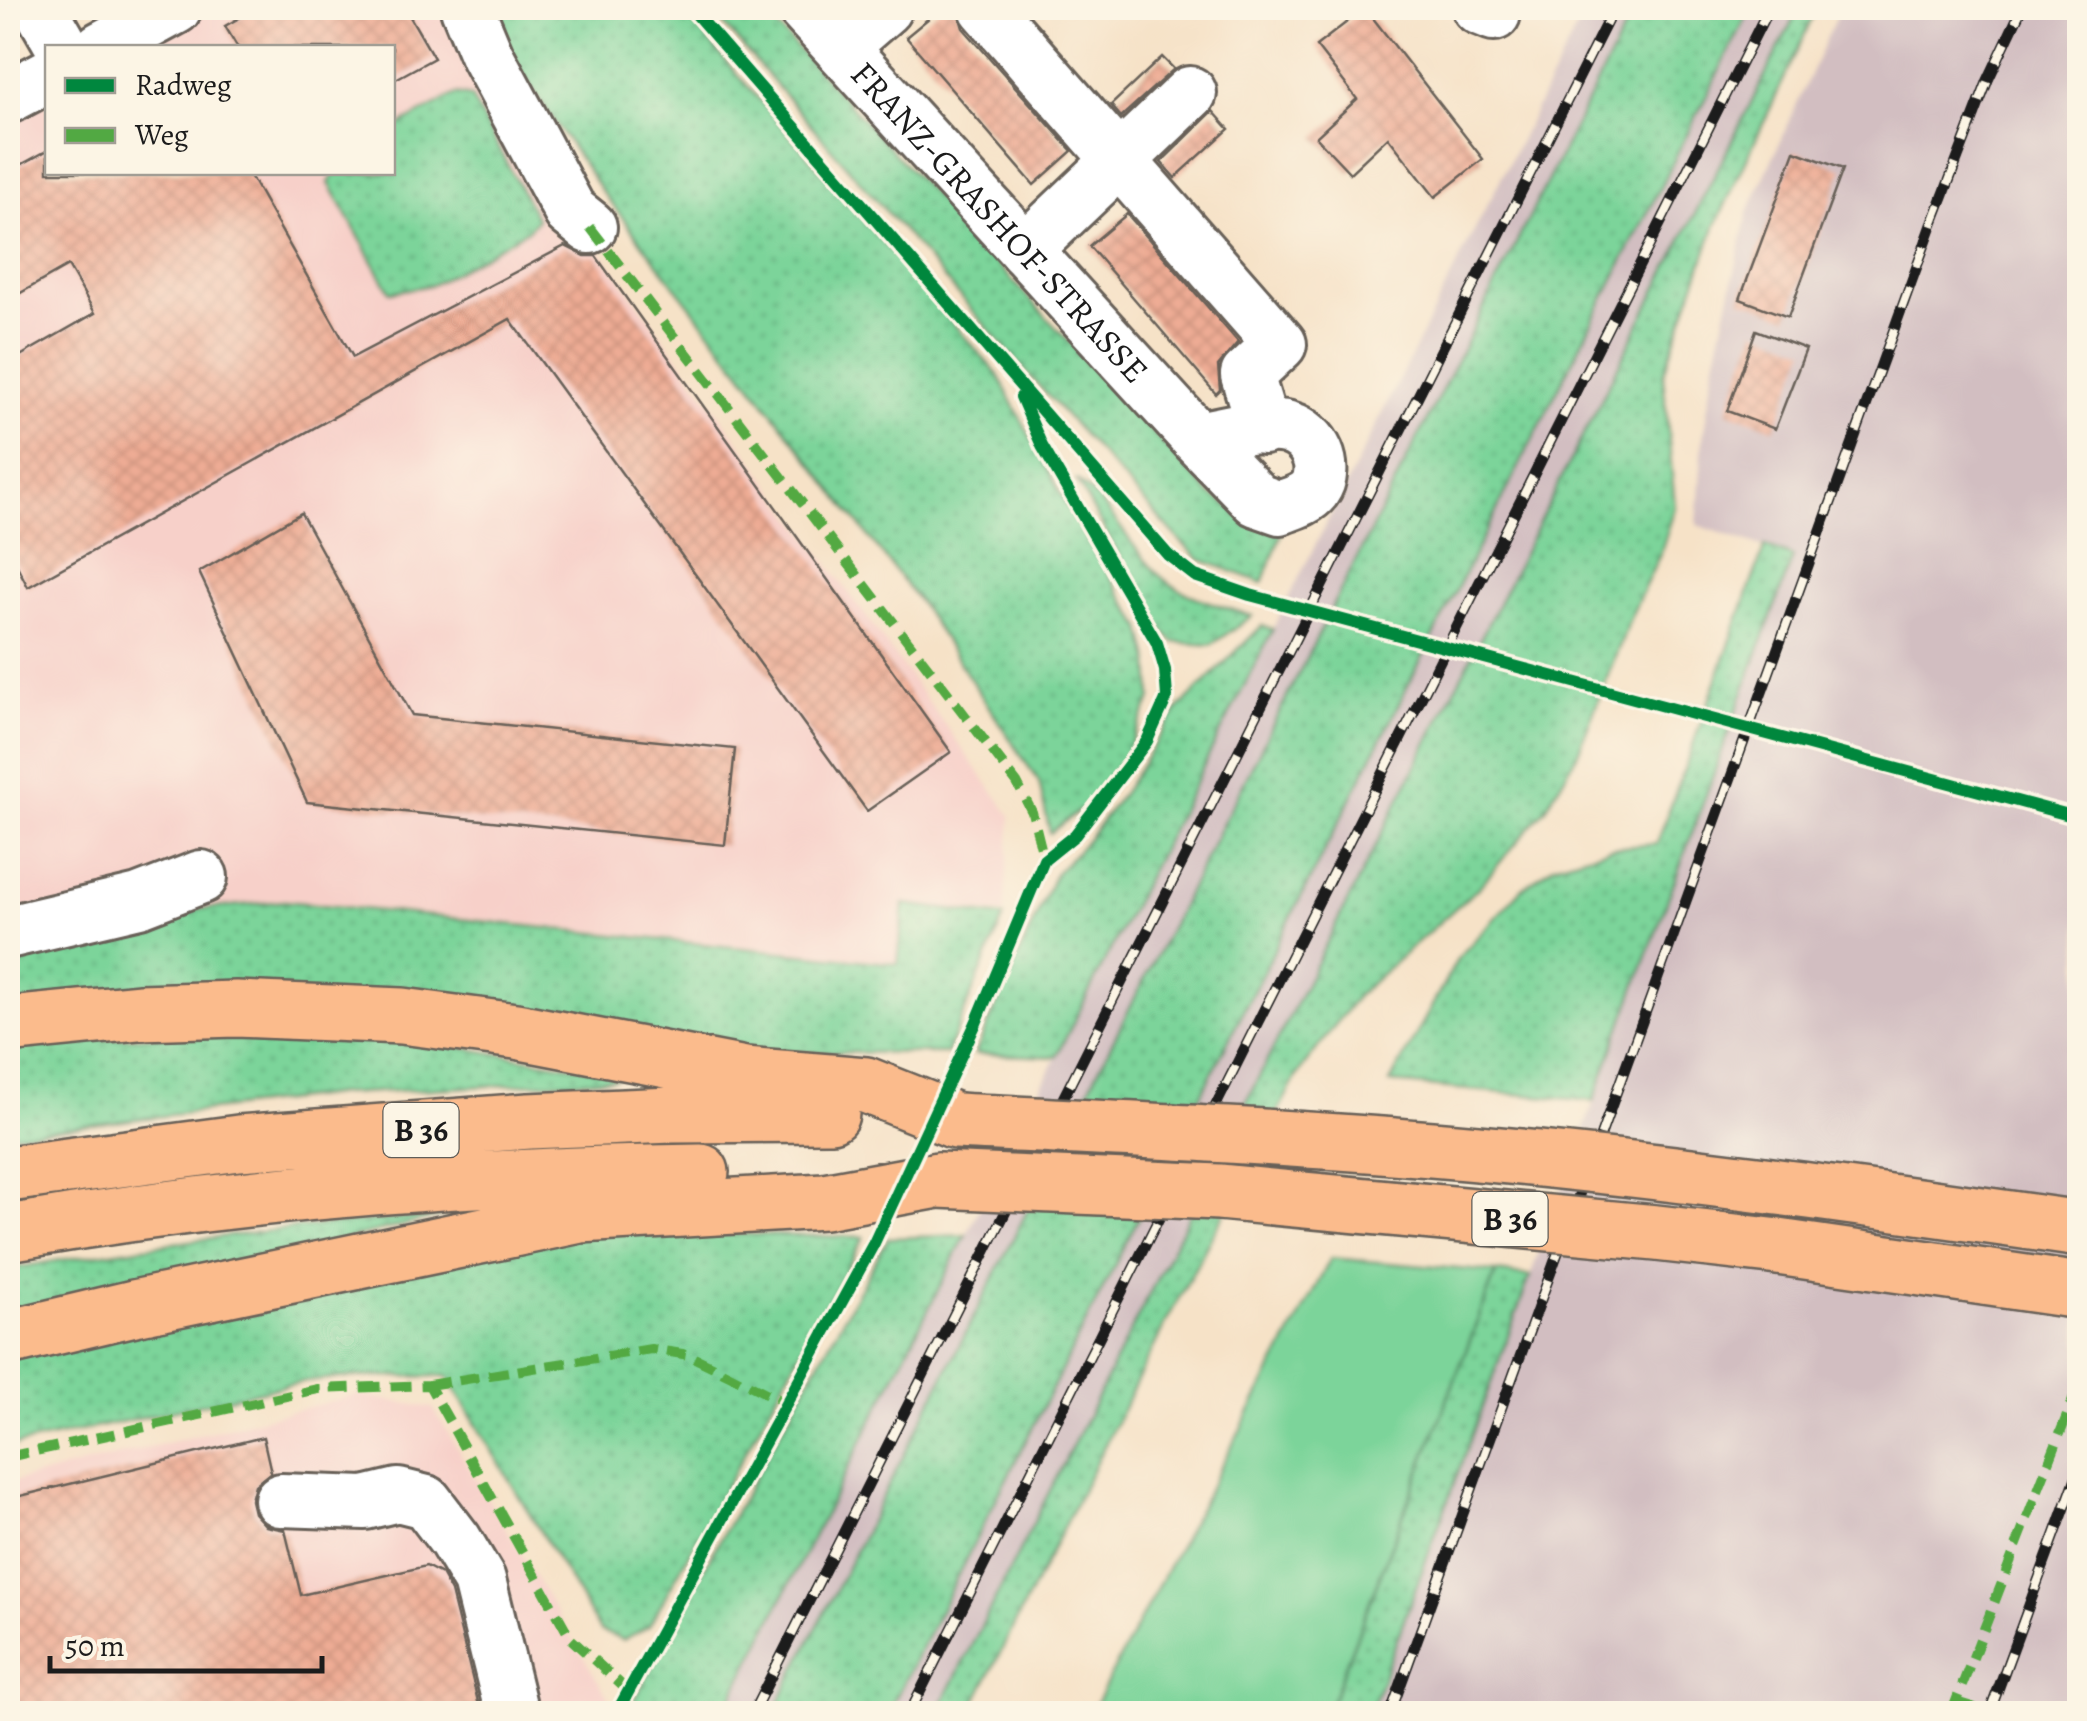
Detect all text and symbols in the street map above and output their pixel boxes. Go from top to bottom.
legend [45,45,395,175]
street label: FRANZ-GRASHOF-STRASSE [840,51,1159,393]
text: Radweg [135,65,232,105]
text: Weg [134,115,189,155]
road number: B 36 [384,1103,458,1157]
road number: B 36 [1472,1192,1548,1246]
scale bar [50,1611,322,1673]
text: 50 m [65,1626,125,1666]

